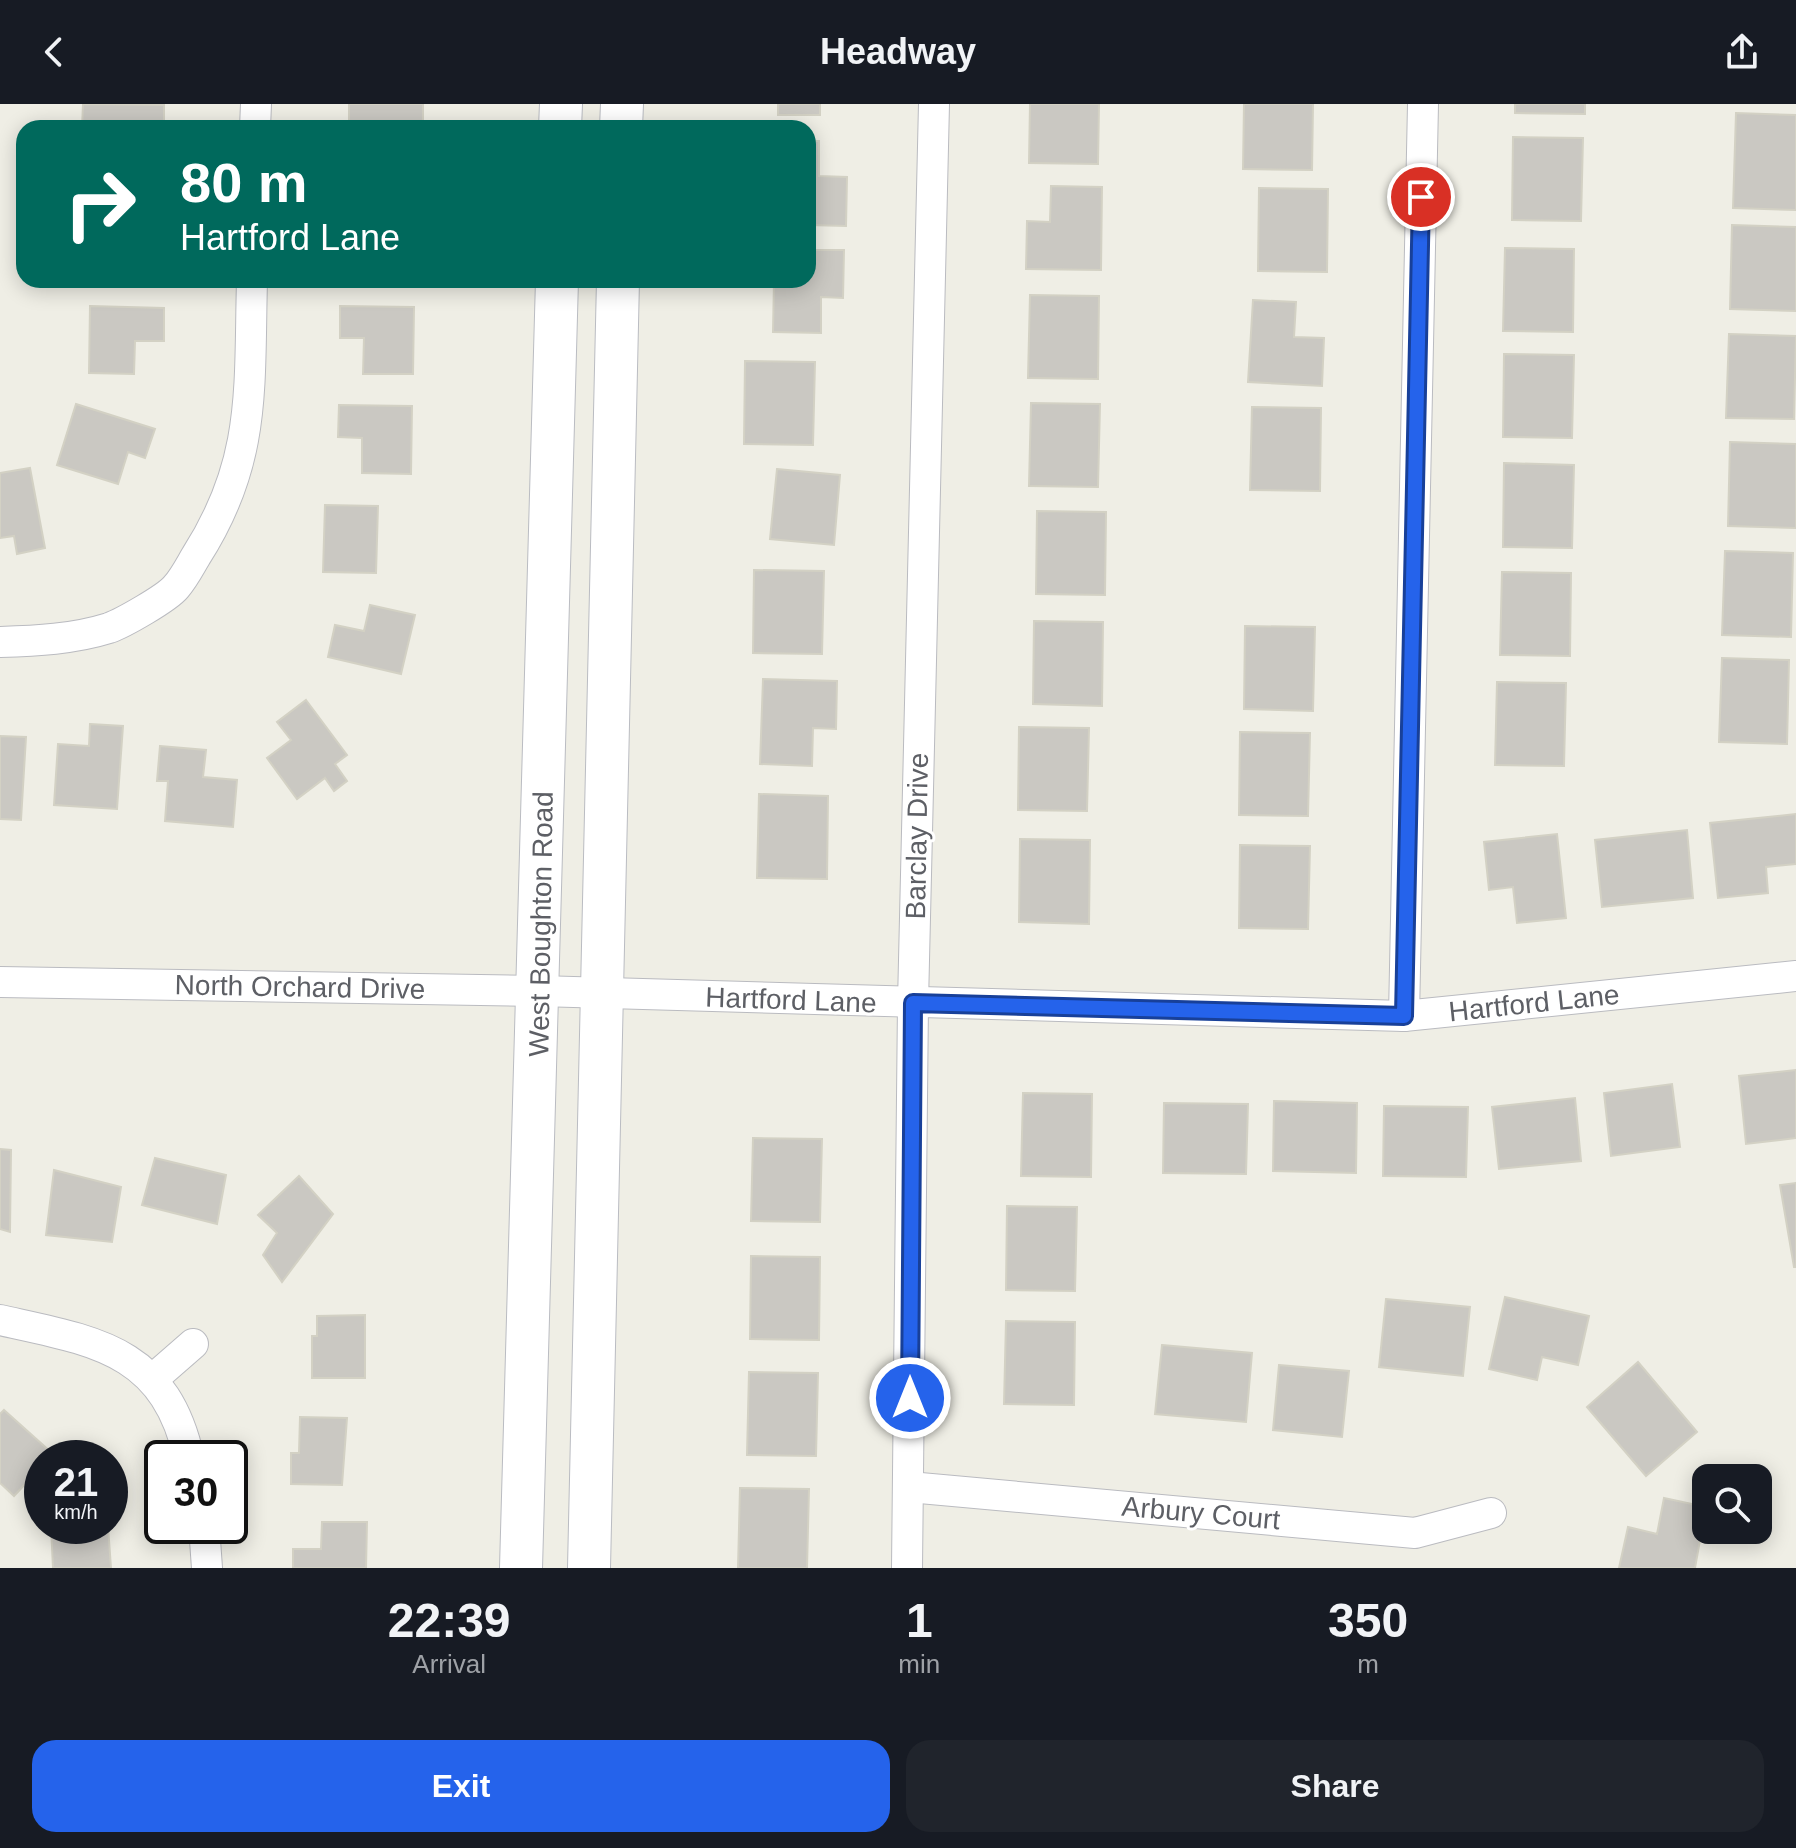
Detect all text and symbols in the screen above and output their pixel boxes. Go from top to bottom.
icon: back [32,30,76,74]
icon: share [1720,30,1764,74]
text: Headway [820,31,976,72]
text: 80 m [180,151,308,214]
icon: right [48,152,152,256]
pin [1387,163,1455,231]
icon: arrive [1399,175,1443,219]
text: Hartford Lane [180,217,400,258]
street label: Barclay Drive [900,752,934,920]
street label: West Boughton Road [523,791,559,1057]
street label: North Orchard Drive [174,969,426,1005]
street label: Hartford Lane [1447,979,1621,1027]
street label: Hartford Lane [705,982,877,1018]
position arrow [868,1356,952,1440]
speed limit sign: 30 [144,1440,248,1544]
text: 21 [54,1460,98,1504]
map controls [1692,1464,1772,1544]
button: search [1692,1464,1772,1544]
street label: Arbury Court [1121,1491,1282,1535]
text: km/h [54,1501,98,1523]
text: 22:39 [388,1594,511,1647]
text: 1 [906,1594,933,1647]
text: 350 [1328,1594,1408,1647]
text: Arrival [412,1649,486,1679]
text: min [898,1649,940,1679]
text: m [1357,1649,1379,1679]
button: Exit [32,1740,890,1832]
button: Share [906,1740,1764,1832]

